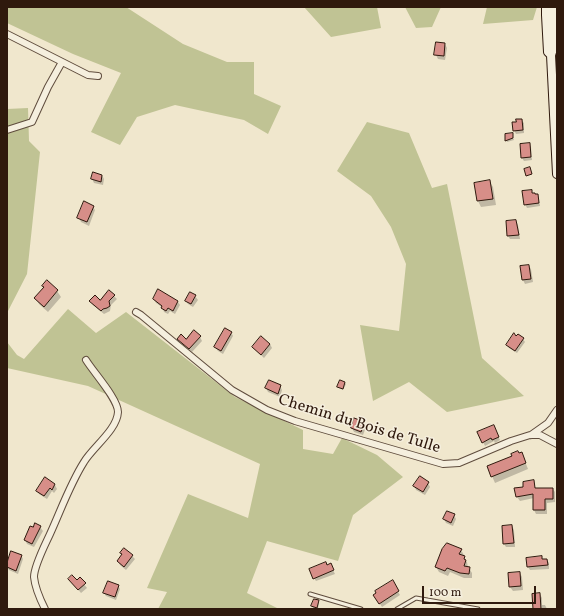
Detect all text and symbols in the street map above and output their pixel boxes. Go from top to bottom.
street label: Chemin du Bois de Tulle [276,391,442,459]
scale bar [424,578,538,604]
text: 100 m [429,585,461,601]

